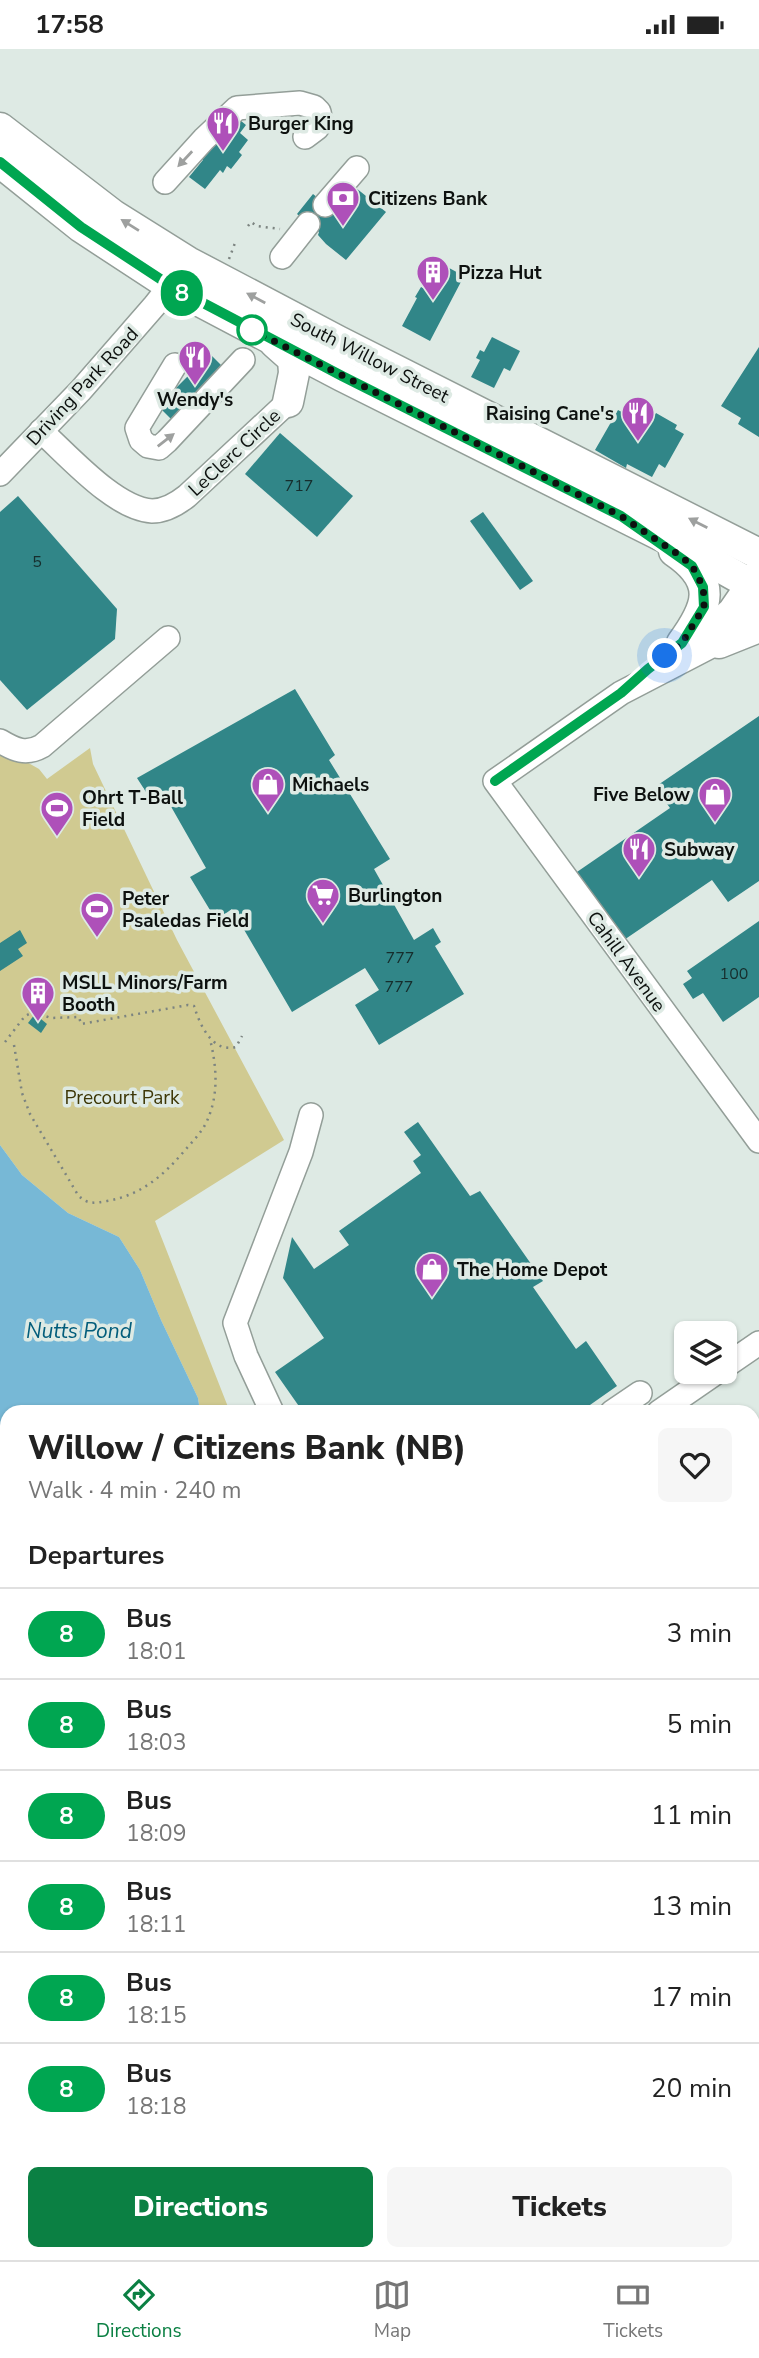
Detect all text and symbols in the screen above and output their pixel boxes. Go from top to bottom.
text: 17:58 [35,7,104,42]
restaurant icon: Burger King [204,104,242,153]
place label: Burger King [248,111,354,137]
one-way arrow [177,150,193,168]
bank icon: Citizens Bank [324,179,362,228]
place label: Citizens Bank [368,186,488,212]
one-way arrow [121,219,140,232]
building icon: Pizza Hut [414,253,452,302]
place label: Pizza Hut [458,260,542,286]
line badge: 8 [159,270,205,316]
text: 8 [175,277,189,309]
one-way arrow [246,292,266,303]
street label: South Willow Street [286,307,454,409]
unlabelled marker [237,315,267,345]
street label: Driving Park Road [21,322,145,452]
restaurant icon: Wendy's [176,338,214,387]
place label: Wendy's [157,387,233,413]
restaurant icon: Raising Cane's [619,394,657,443]
place label: Raising Cane's [486,401,614,427]
street label: LeClerc Circle [183,403,286,502]
one-way arrow [156,433,174,448]
house number: 717 [285,475,313,497]
one-way arrow [688,517,708,528]
house number: 5 [32,551,42,573]
your location [647,638,682,673]
shop icon: Michaels [249,765,287,814]
place label: Michaels [292,772,369,798]
shop icon: Five Below [696,775,734,824]
place label: Five Below [593,782,691,808]
place label: Ohrt T-Ball Field [82,785,183,833]
sports icon: Ohrt T-Ball Field [38,789,76,838]
restaurant icon: Subway [620,830,658,879]
place label: Subway [664,837,736,863]
supermarket icon: Burlington [304,876,342,925]
place label: Burlington [348,883,442,909]
place label: Peter Psaledas Field [122,886,249,934]
sports icon: Peter Psaledas Field [78,890,116,939]
street label: Cahill Avenue [581,906,672,1017]
house number: 777 [386,947,414,969]
house number: 100 [720,963,748,985]
place label: MSLL Minors/Farm Booth [62,970,228,1018]
building icon: MSLL Minors/Farm Booth [19,974,57,1023]
house number: 777 [385,976,413,998]
park label: Precourt Park [64,1085,180,1111]
shop icon: The Home Depot [413,1250,451,1299]
place label: The Home Depot [457,1257,608,1283]
water label: Nutts Pond [26,1317,133,1345]
map controls [674,1321,737,1384]
button: layers [674,1321,737,1384]
text: Willow / Citizens Bank (NB) [28,1426,466,1471]
button: heart [658,1428,732,1502]
text: Walk · 4 min · 240 m [28,1475,241,1506]
text: Departures [28,1538,164,1573]
text: Bus [126,1601,172,1636]
text: 3 min [667,1616,732,1651]
text: 8 [59,1618,74,1650]
text: 18:01 [126,1636,186,1667]
text: Bus [126,1692,172,1727]
text: 5 min [667,1707,732,1742]
text: 8 [59,1709,74,1741]
text: 18:03 [126,1727,186,1758]
text: Bus [126,1783,172,1818]
text: 11 min [651,1798,732,1833]
text: 8 [59,1800,74,1832]
text: 18:09 [126,1818,186,1849]
text: Bus [126,1874,172,1909]
text: 13 min [651,1889,732,1924]
text: 8 [59,1891,74,1923]
text: 18:11 [126,1909,186,1940]
text: Bus [126,1965,172,2000]
text: 17 min [651,1980,732,2015]
text: 8 [59,1982,74,2014]
text: 18:15 [126,2000,186,2031]
text: Bus [126,2056,172,2091]
text: 20 min [651,2071,732,2106]
text: 8 [59,2073,74,2105]
text: 18:18 [126,2091,186,2122]
button: Directions [28,2167,373,2247]
button: Tickets [387,2167,732,2247]
tab: Directions [96,2276,182,2344]
tab: Map [373,2276,411,2344]
tab: Tickets [603,2276,663,2344]

